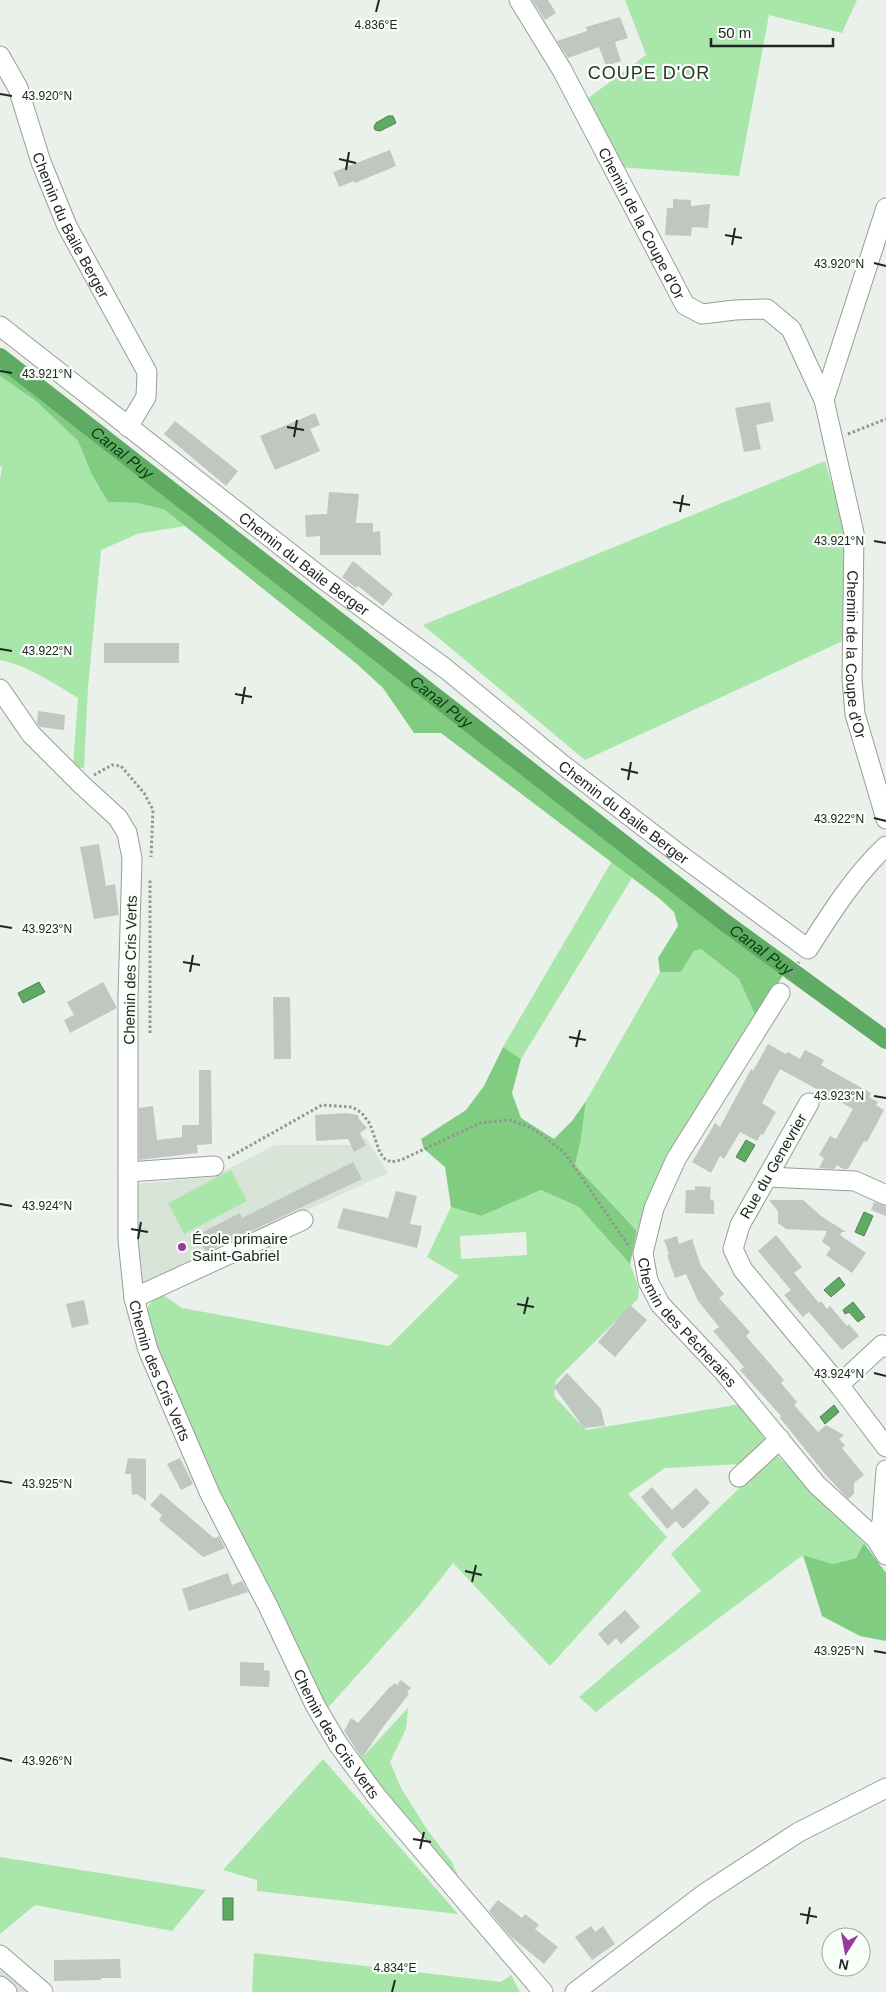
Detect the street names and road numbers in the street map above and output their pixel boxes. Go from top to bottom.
street label: Chemin de la Coupe d'Or [595,144,689,302]
street label: Chemin du Baile Berger [30,150,113,301]
street label: Chemin du Baile Berger [236,508,373,618]
street label: Chemin de la Coupe d'Or [843,570,870,741]
street label: Chemin du Baile Berger [556,757,692,867]
street label: Chemin des Cris Verts [120,895,140,1045]
street label: Rue du Genevrier [736,1110,810,1222]
street label: Chemin des Pêcheraies [635,1256,741,1390]
street label: Chemin des Cris Verts [126,1298,195,1443]
street label: Chemin des Cris Verts [291,1666,383,1801]

